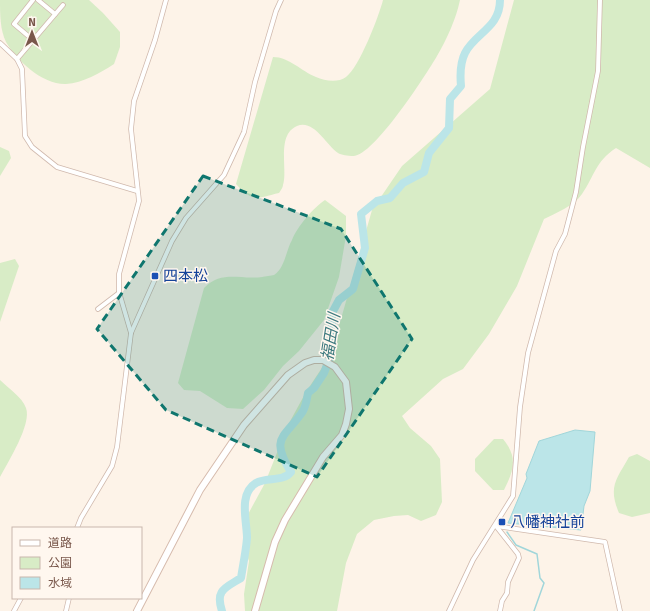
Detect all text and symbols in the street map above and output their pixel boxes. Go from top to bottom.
north arrow [12,12,52,52]
text: N [28,16,36,29]
place label: 四本松 [163,267,208,285]
marker: 四本松 [150,271,160,281]
water label: 福田川 [317,310,345,362]
place label: 八幡神社前 [510,513,585,531]
marker: 八幡神社前 [497,517,507,527]
legend [12,527,142,599]
text: 道路 [48,536,72,551]
text: 公園 [48,556,72,571]
text: 水域 [48,576,72,591]

